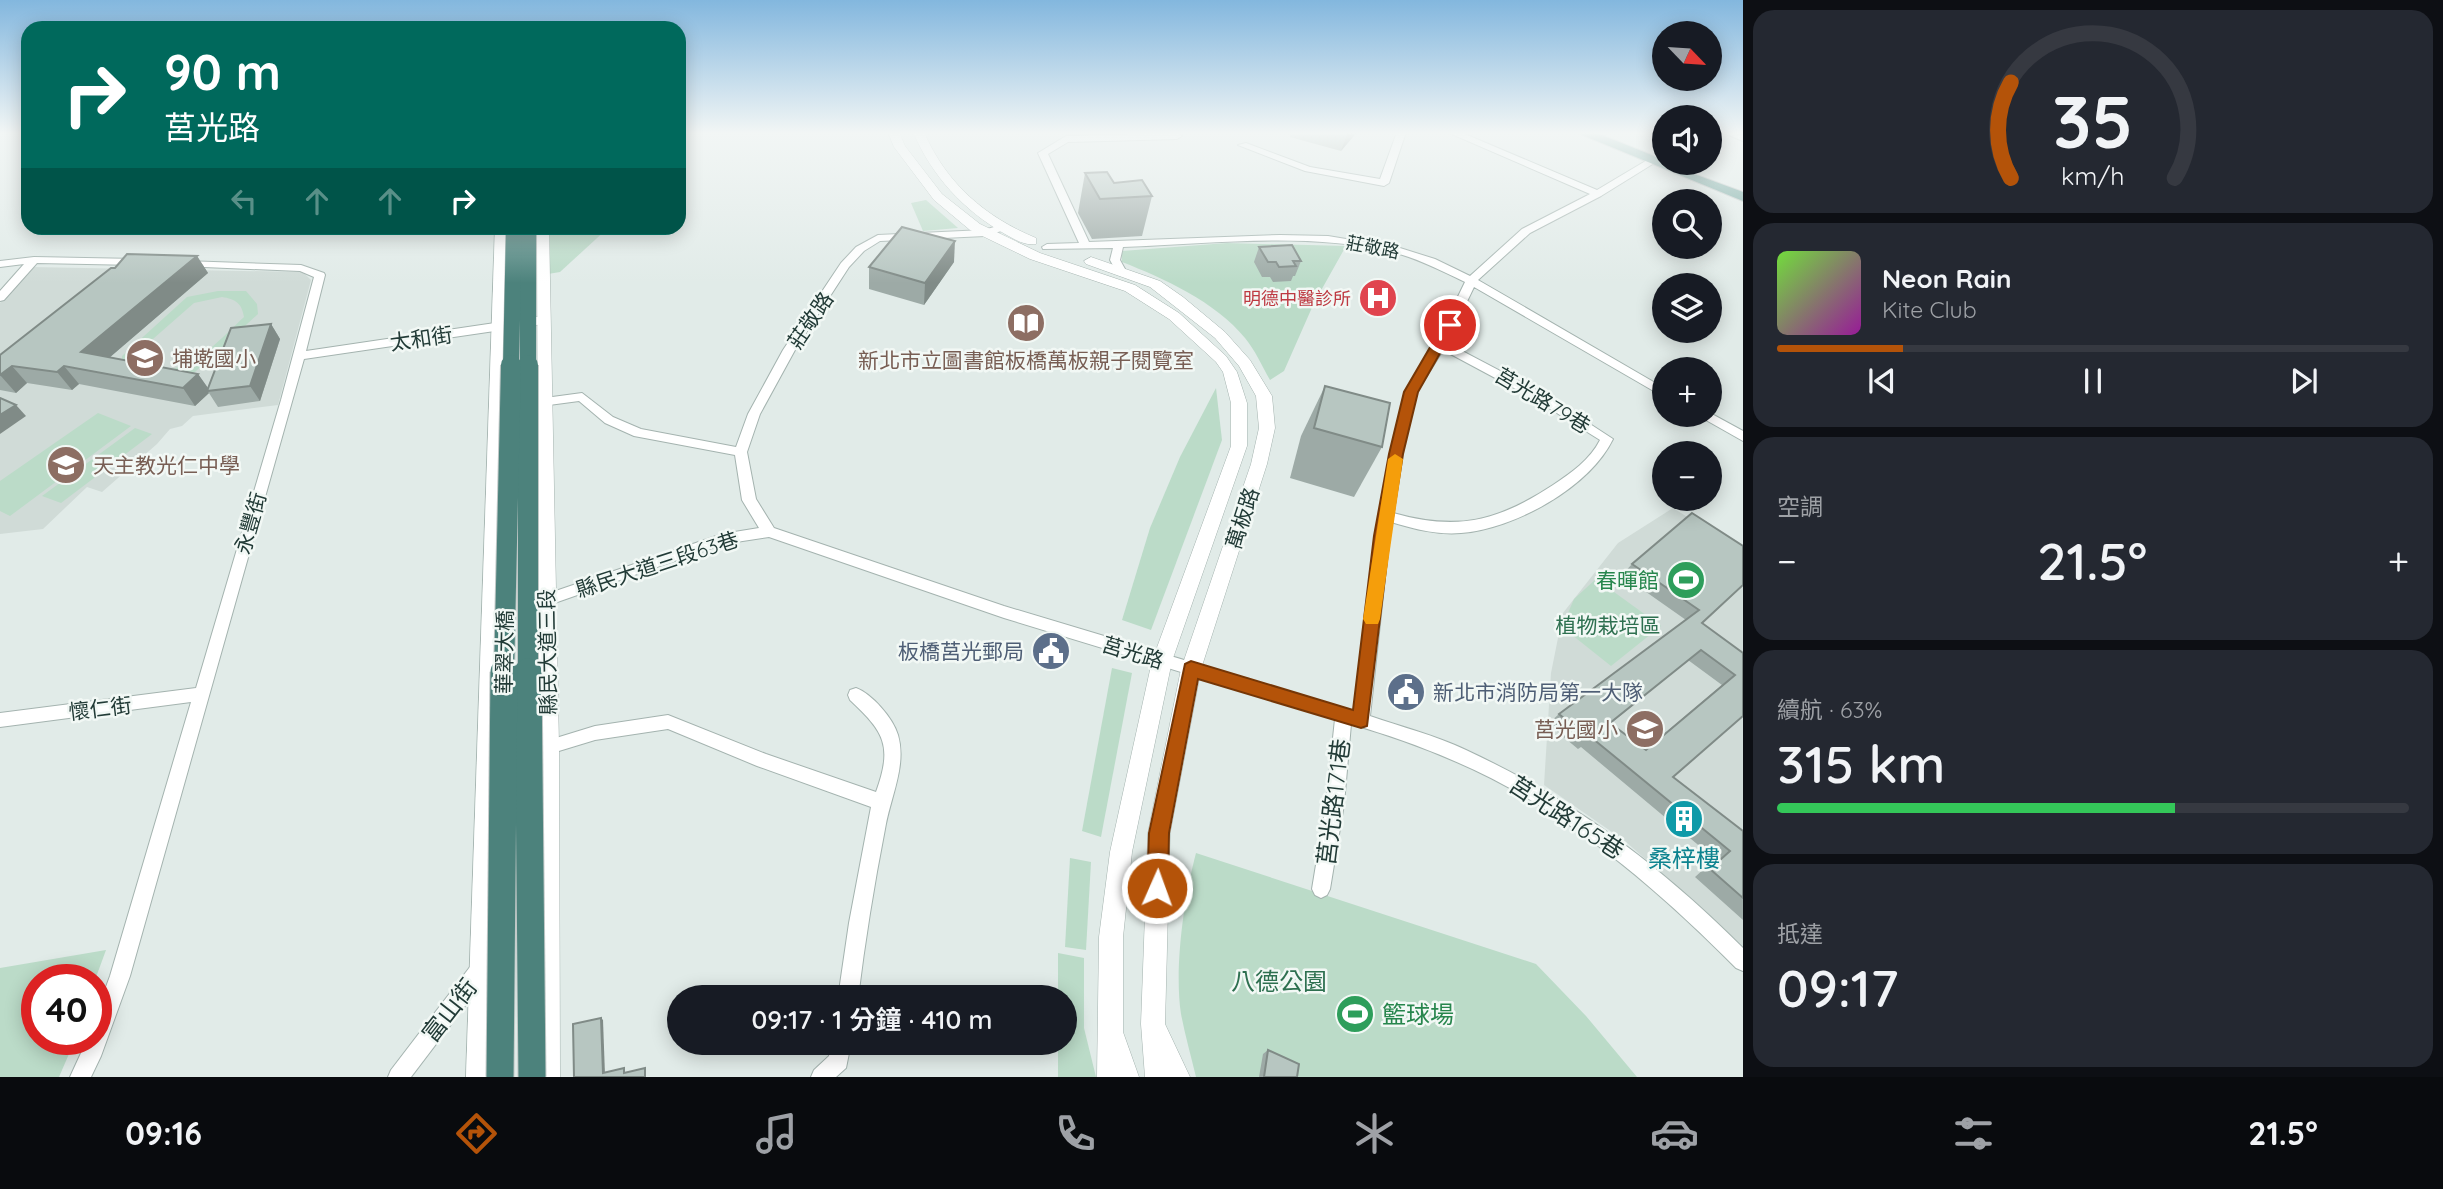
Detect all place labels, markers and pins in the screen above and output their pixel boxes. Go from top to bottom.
hospital icon: 明德中醫診所 [1357,277,1399,319]
place label: 明德中醫診所 [1243,287,1351,310]
pin [1420,295,1480,355]
library icon: 新北市立圖書館板橋萬板親子閱覽室 [1005,302,1047,344]
school or university icon: 埔墘國小 [124,337,166,379]
place label: 埔墘國小 [172,345,256,371]
place label: 新北市立圖書館板橋萬板親子閱覽室 [858,347,1194,373]
school or university icon: 天主教光仁中學 [45,444,87,486]
place label: 天主教光仁中學 [93,452,240,478]
sports icon: 春暉館 [1665,559,1707,601]
place label: 春暉館 [1596,567,1659,593]
public building icon: 板橋莒光郵局 [1030,630,1072,672]
place label: 板橋莒光郵局 [898,638,1024,664]
public building icon: 新北市消防局第一大隊 [1385,671,1427,713]
place label: 新北市消防局第一大隊 [1433,679,1643,705]
school or university icon: 莒光國小 [1624,708,1666,750]
place label: 莒光國小 [1534,716,1618,742]
building icon: 桑梓樓 [1663,798,1705,840]
place label: 桑梓樓 [1648,843,1720,873]
sports icon: 籃球場 [1334,993,1376,1035]
place label: 籃球場 [1382,999,1454,1029]

